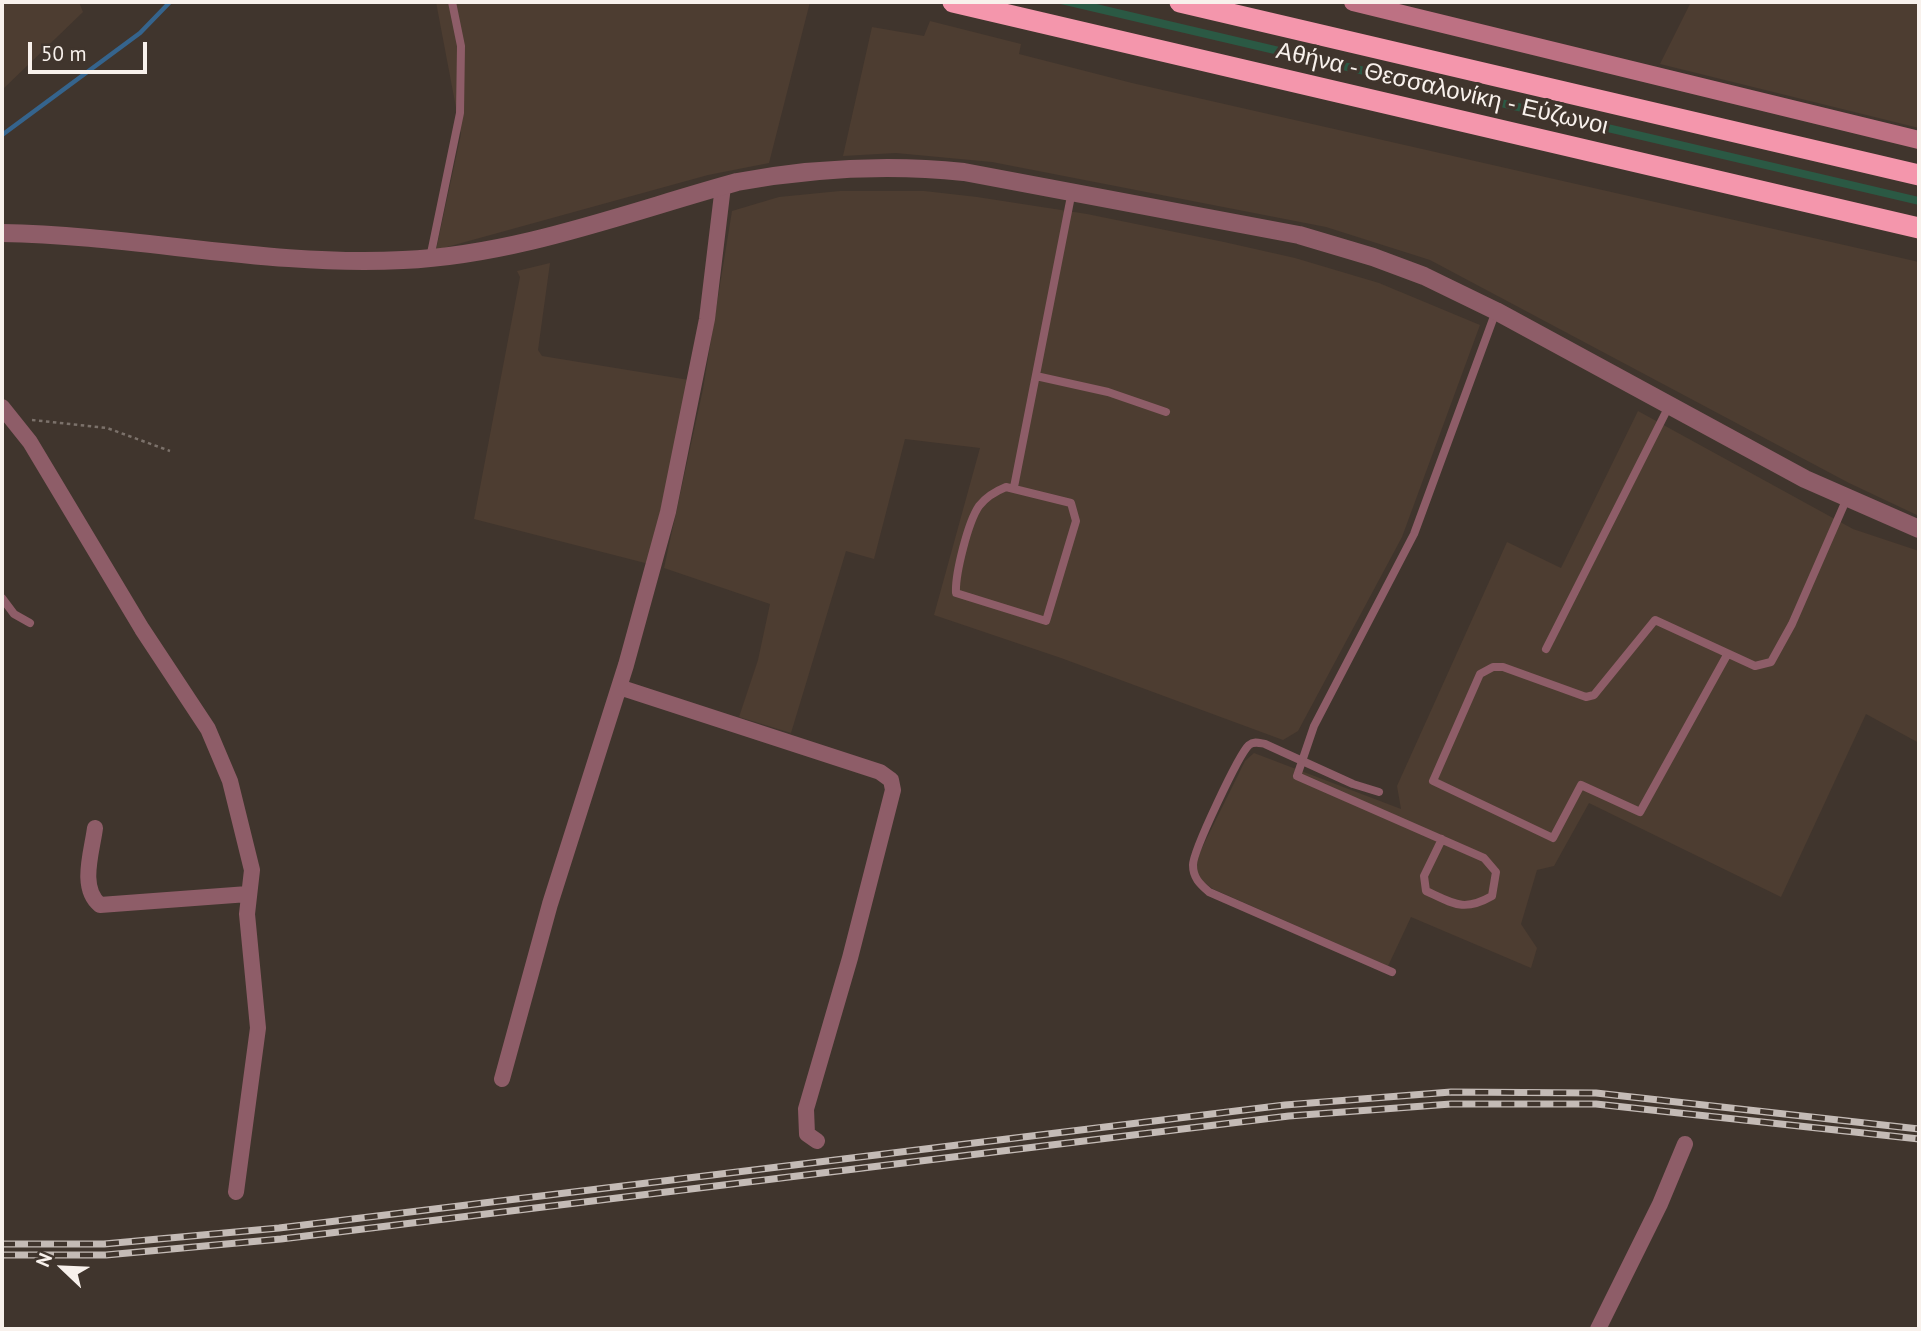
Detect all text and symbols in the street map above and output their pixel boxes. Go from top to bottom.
scale bar [32,28,150,72]
street label: Αθήνα - Θεσσαλονίκη - Εύζωνοι [1273,37,1611,141]
text: 50 m [41,40,87,67]
north arrow [28,1233,98,1303]
text: N [30,1249,57,1270]

